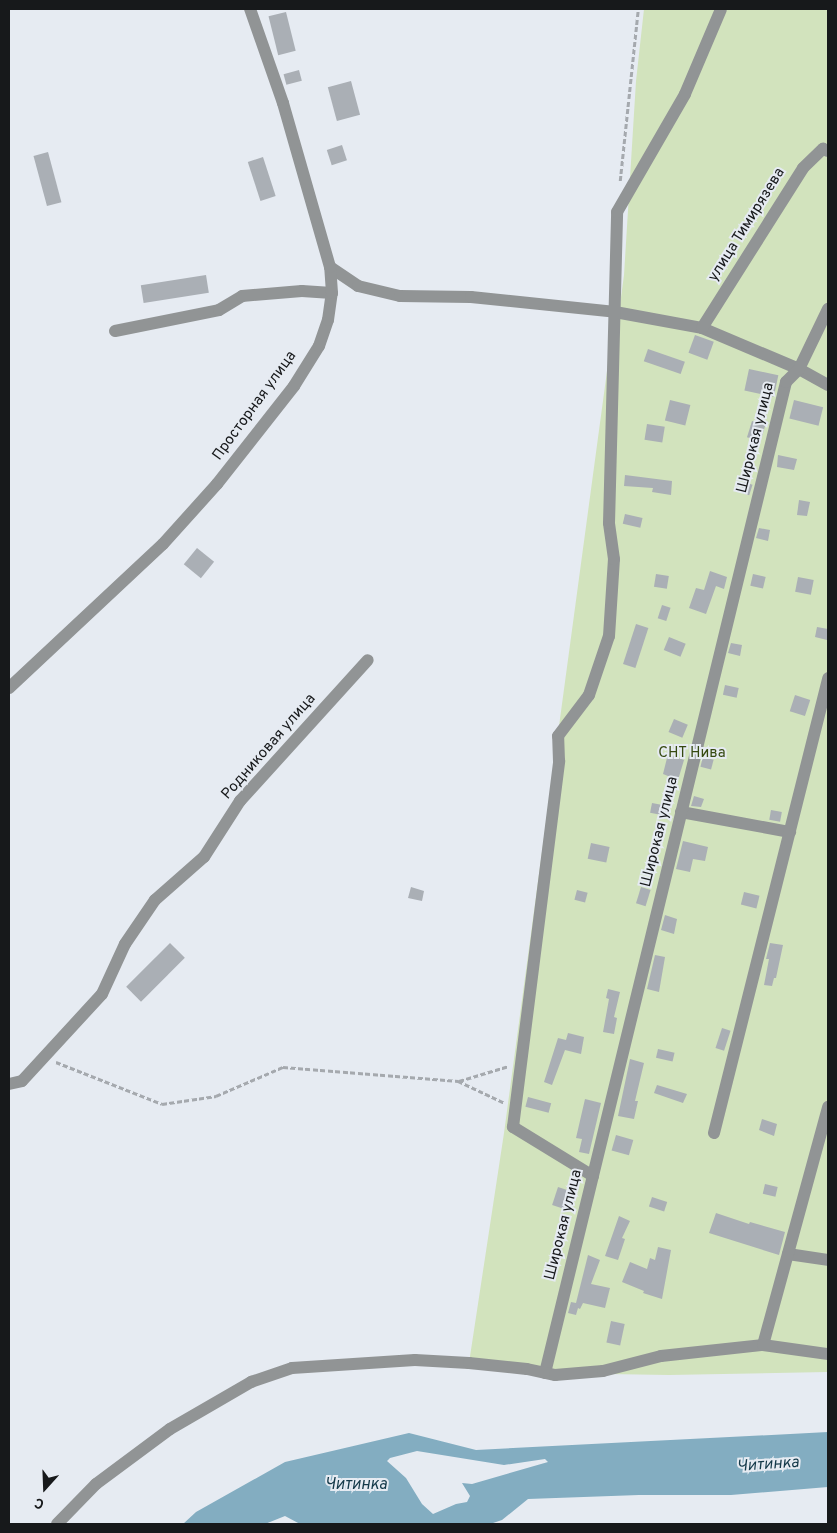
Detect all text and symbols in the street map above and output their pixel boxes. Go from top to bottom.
street label: улица Тимирязева [705,165,789,285]
street label: Просторная улица [209,348,301,464]
street label: Широкая улица [734,381,778,495]
street label: Родниковая улица [218,690,320,804]
park label: СНТ Нива [658,745,726,763]
street label: Широкая улица [638,775,682,889]
street label: Широкая улица [542,1168,586,1282]
water label: Читинка [736,1453,800,1477]
north arrow [20,1463,70,1513]
water label: Читинка [325,1475,387,1495]
text: С [33,1493,47,1512]

